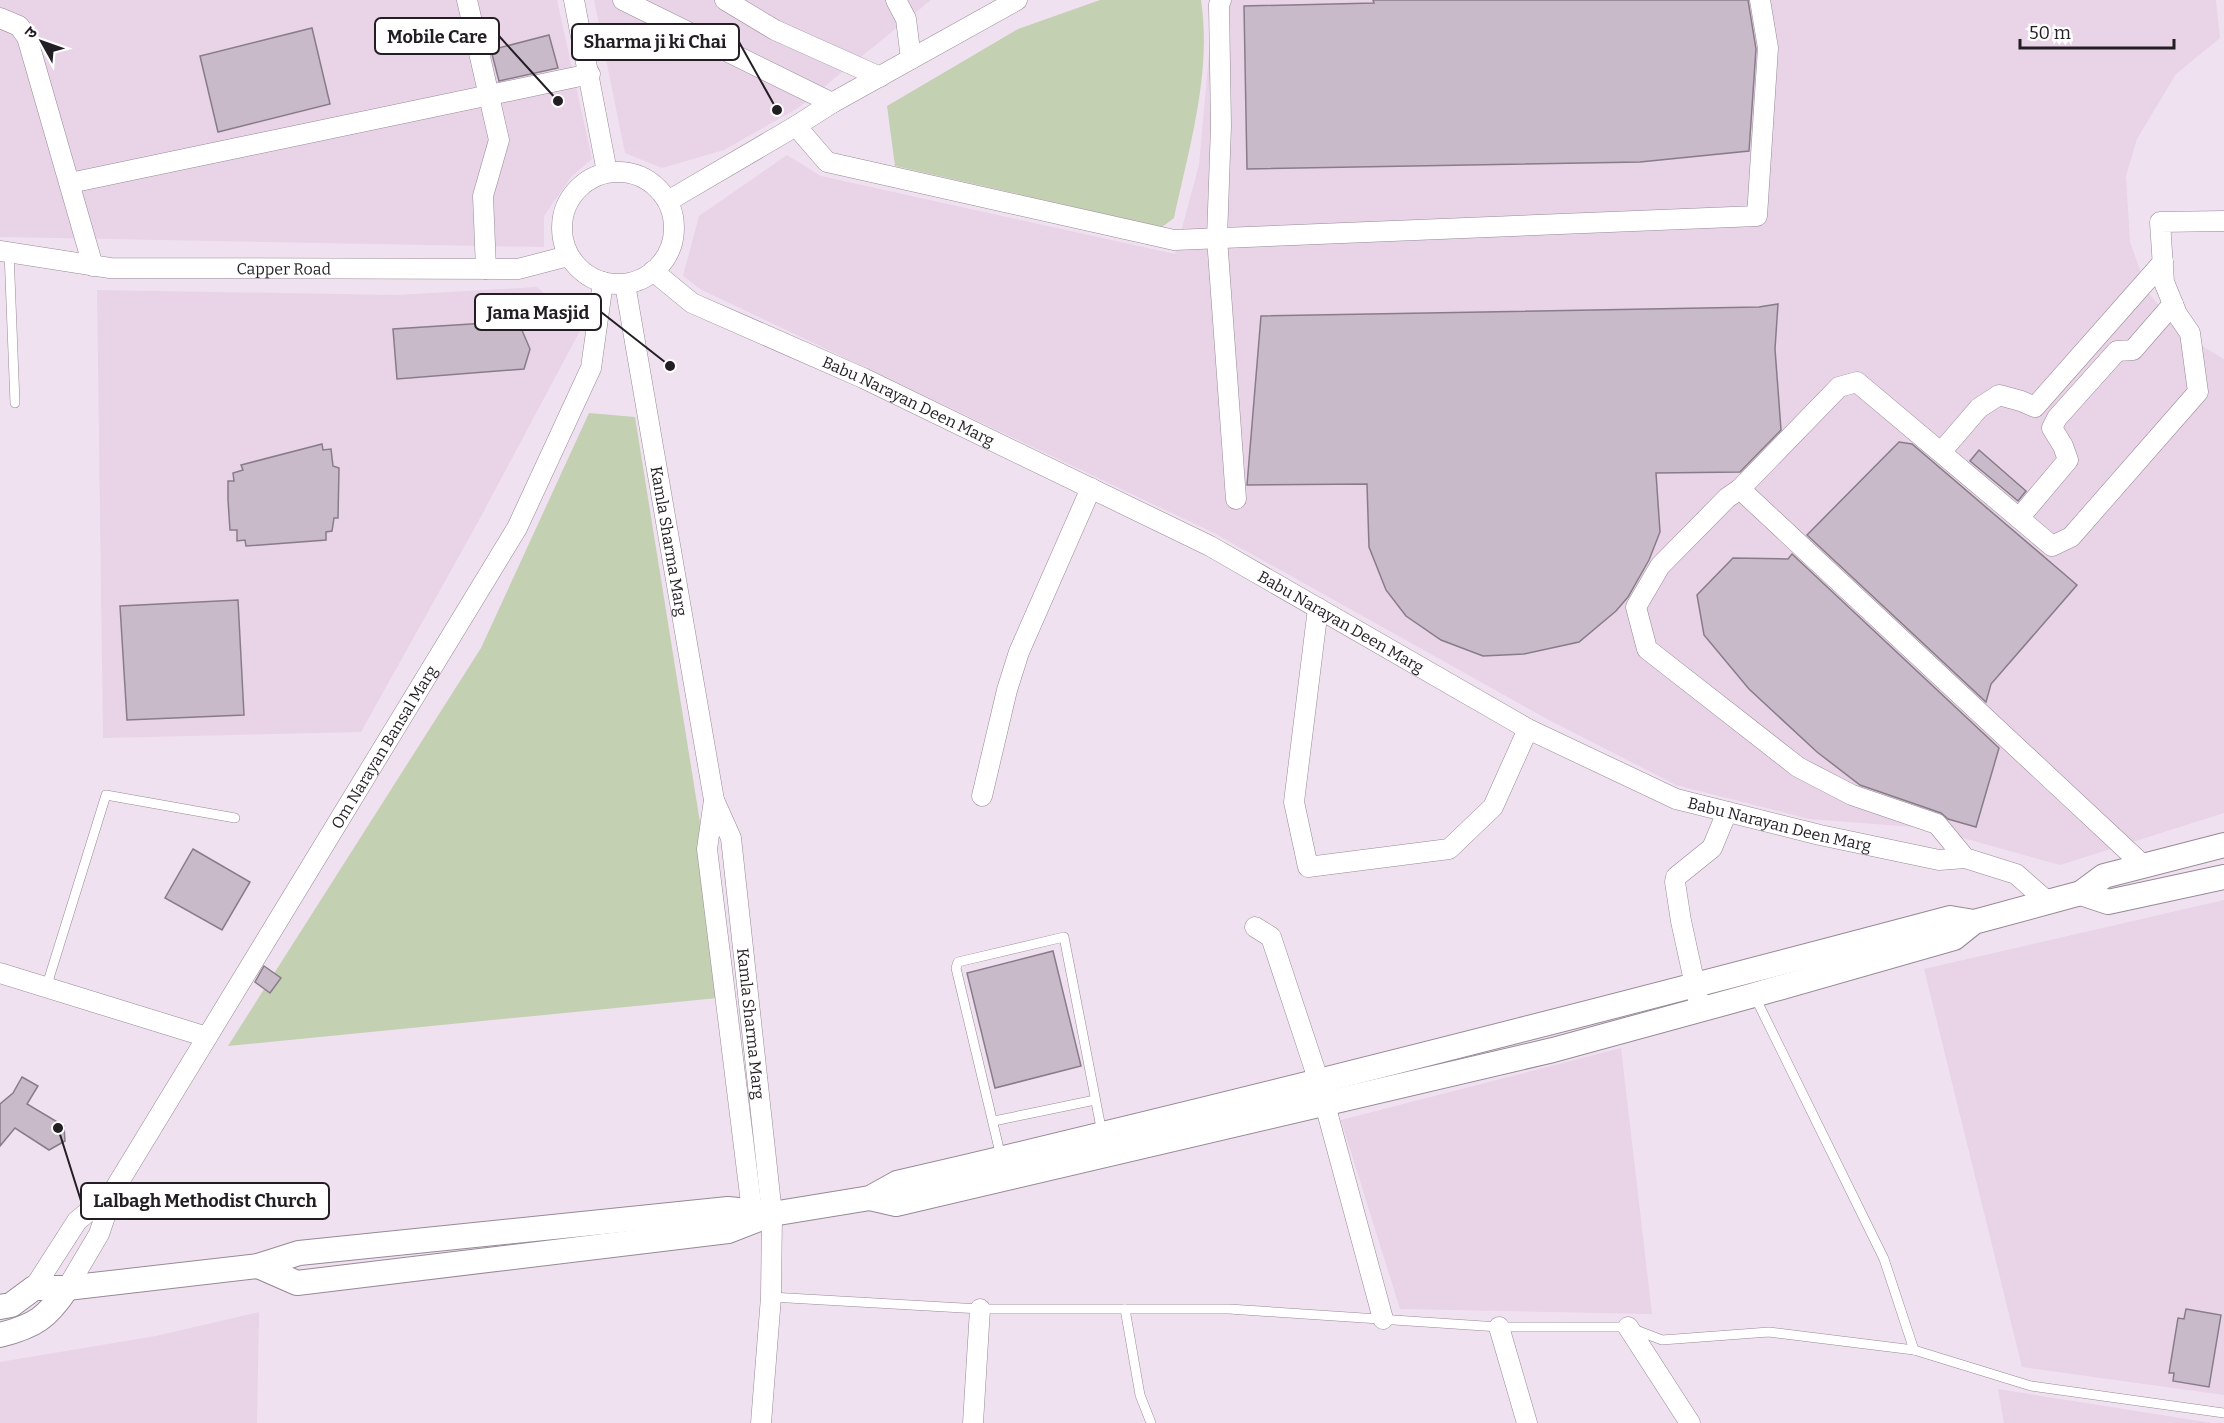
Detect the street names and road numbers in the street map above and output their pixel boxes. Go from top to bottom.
street label: Capper Road [236,259,331,279]
street label: Babu Narayan Deen Marg [819,352,997,450]
street label: Kamla Sharma Marg [647,465,691,618]
street label: Babu Narayan Deen Marg [1255,567,1427,677]
street label: Om Narayan Bansal Marg [327,662,441,832]
street label: Babu Narayan Deen Marg [1686,793,1873,856]
street label: Kamla Sharma Marg [733,947,768,1100]

